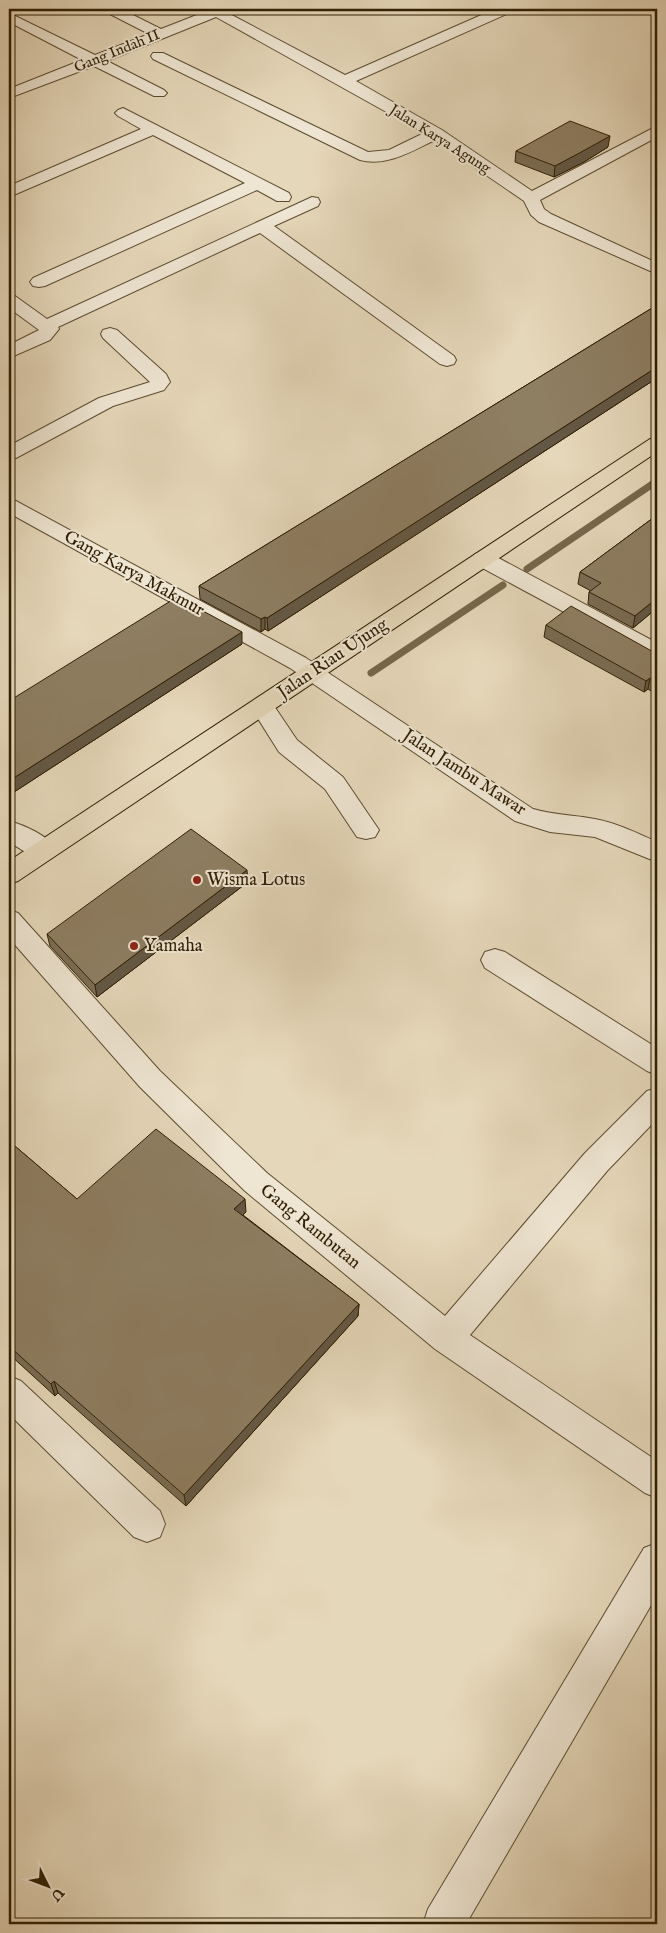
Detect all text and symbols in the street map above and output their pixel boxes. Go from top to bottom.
street label: Gang Indah II [71,25,163,77]
street label: Jalan Karya Agung [384,99,495,178]
street label: Gang Karya Makmur [60,526,209,622]
street label: Jalan Riau Ujung [272,613,393,706]
street label: Jalan Jambu Mawar [396,723,530,822]
place label: Wisma Lotus [207,869,305,892]
marker: Wisma Lotus [191,874,203,886]
place label: Yamaha [144,935,203,958]
marker: Yamaha [128,940,140,952]
street label: Gang Rambutan [255,1179,365,1275]
north arrow [22,1860,72,1910]
text: U [45,1883,68,1905]

